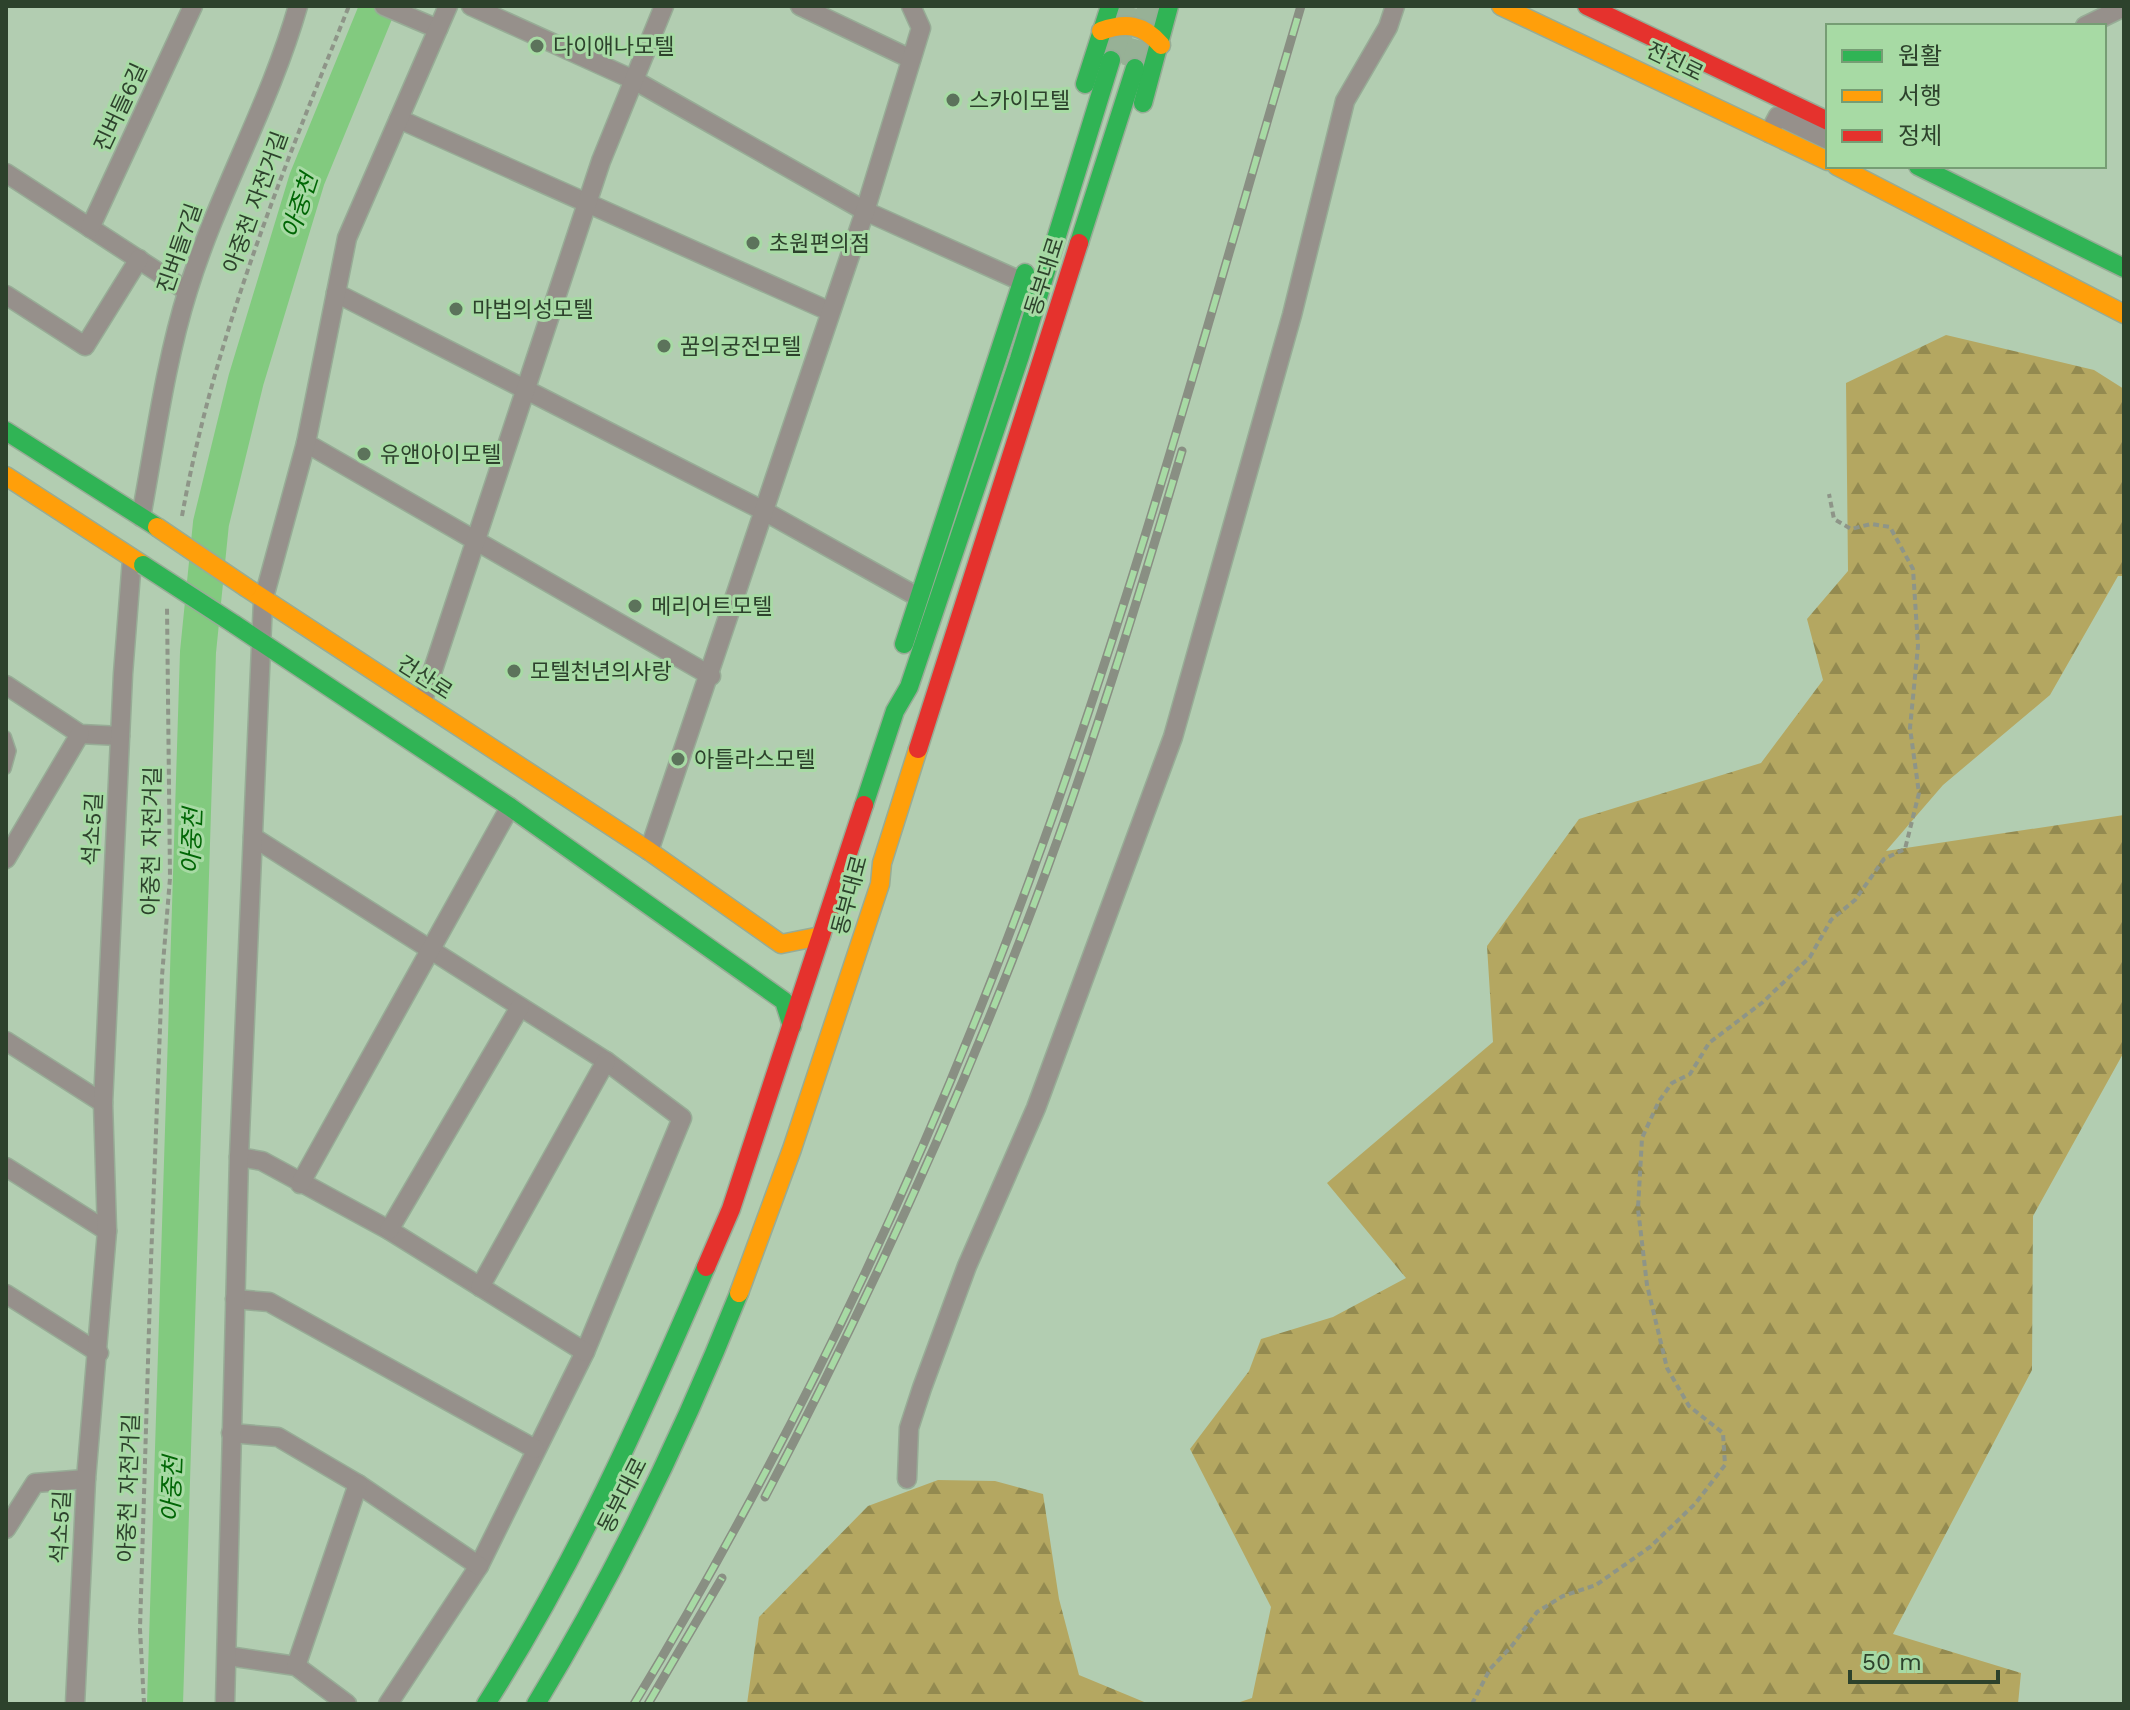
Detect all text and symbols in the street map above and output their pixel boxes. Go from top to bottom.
legend [1826,24,2106,168]
place label: 다이애나모텔 [553,34,674,59]
marker: 다이애나모텔 [528,37,546,55]
street label: 전진로 [1642,37,1708,86]
text: 원활 [1898,42,1942,70]
street label: 진버들6길 [89,59,152,155]
text: 서행 [1898,82,1942,110]
place label: 스카이모텔 [969,88,1070,113]
marker: 스카이모텔 [944,91,962,109]
text: 정체 [1898,122,1942,150]
street label: 아중천 자전거길 [218,128,293,277]
water label: 아중천 [276,167,324,242]
street label: 진버들7길 [152,200,206,296]
place label: 초원편의점 [769,231,870,256]
marker: 초원편의점 [744,234,762,252]
street label: 동부대로 [1020,234,1069,319]
place label: 마법의성모텔 [472,297,593,322]
marker: 마법의성모텔 [447,300,465,318]
place label: 꿈의궁전모텔 [680,334,801,359]
marker: 꿈의궁전모텔 [655,337,673,355]
place label: 유앤아이모텔 [380,442,501,467]
marker: 유앤아이모텔 [355,445,373,463]
place label: 메리어트모텔 [651,594,772,619]
marker: 메리어트모텔 [626,597,644,615]
street label: 건산로 [392,650,457,704]
place label: 모텔천년의사랑 [530,659,672,684]
marker: 모텔천년의사랑 [505,662,523,680]
place label: 아틀라스모텔 [694,747,815,772]
marker: 아틀라스모텔 [669,750,687,768]
street label: 아중천 자전거길 [138,766,165,916]
street label: 석소5길 [78,792,107,866]
water label: 아중천 [177,804,207,875]
street label: 동부대로 [827,853,872,937]
street label: 아중천 자전거길 [113,1413,144,1563]
water label: 아중천 [157,1452,187,1523]
street label: 동부대로 [593,1453,652,1537]
street label: 석소5길 [46,1490,75,1564]
scale bar [1850,1634,1998,1684]
text: 50 m [1862,1648,1922,1676]

